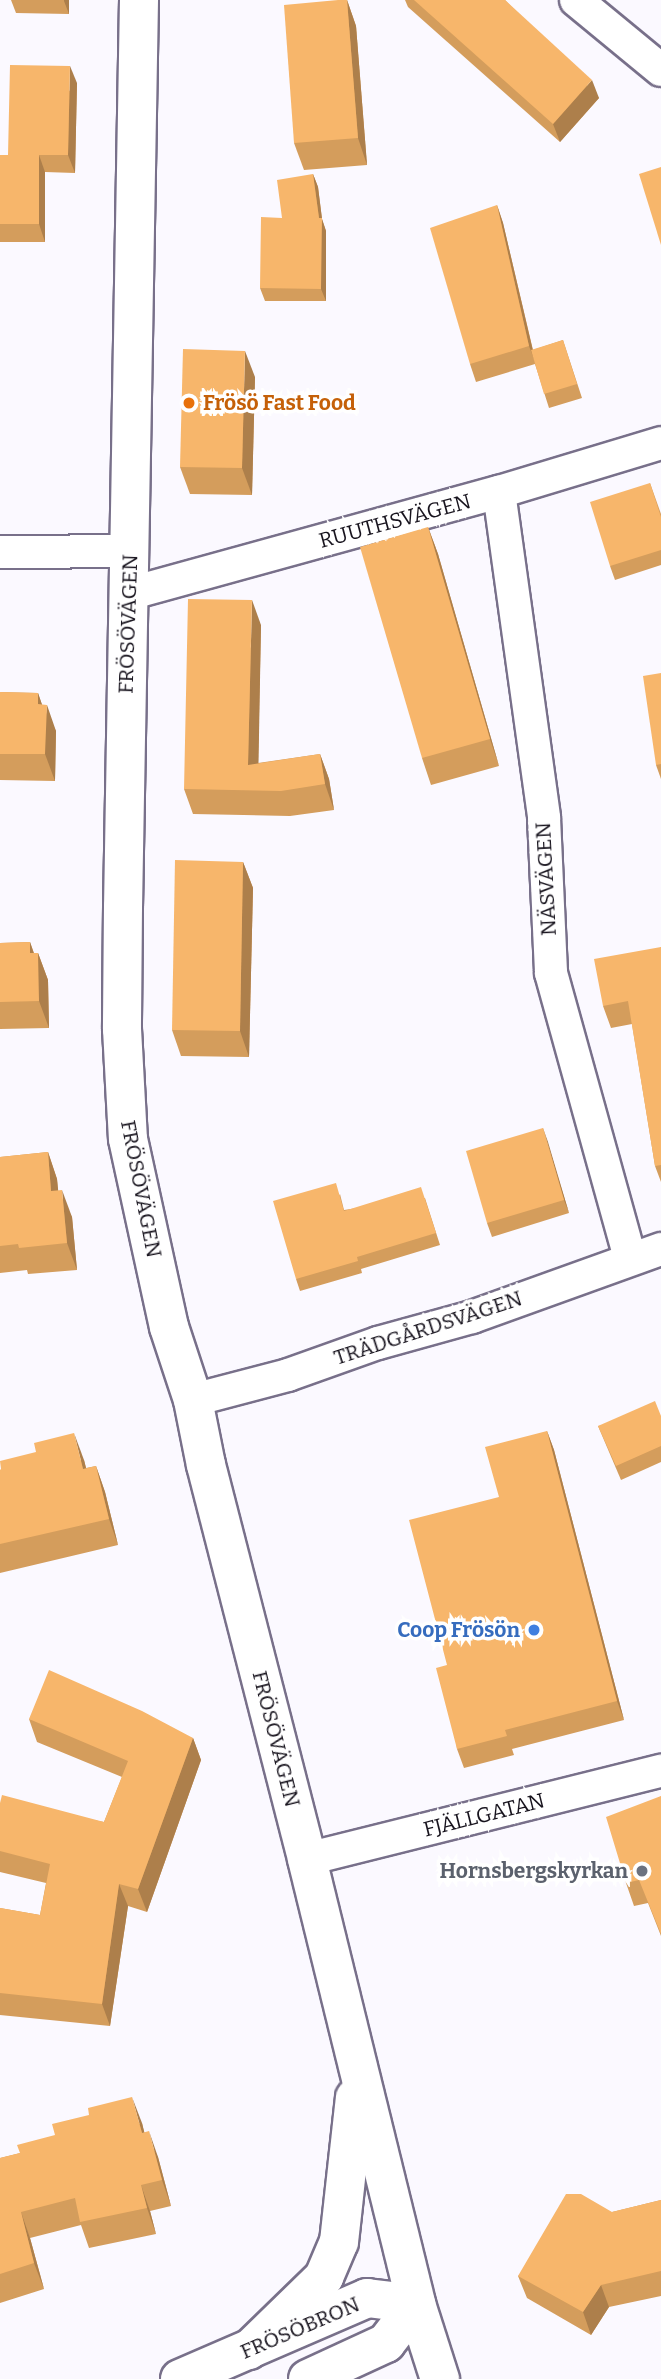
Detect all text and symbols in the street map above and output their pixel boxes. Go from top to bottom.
place label: Frösö Fast Food [203,390,356,416]
marker: Frösö Fast Food [181,395,197,411]
street label: RUUTHSVÄGEN [316,489,474,553]
street label: FRÖSÖVÄGEN [113,554,143,694]
street label: NÄSVÄGEN [530,821,562,937]
street label: FRÖSÖVÄGEN [115,1118,167,1260]
street label: TRÄDGÅRDSVÄGEN [331,1286,525,1370]
place label: Coop Frösön [397,1617,520,1643]
marker: Coop Frösön [526,1622,542,1638]
street label: FRÖSÖVÄGEN [247,1668,305,1810]
street label: FJÄLLGATAN [421,1788,547,1842]
place label: Hornsbergskyrkan [439,1858,628,1884]
marker: Hornsbergskyrkan [634,1863,650,1879]
street label: FRÖSÖBRON [237,2292,363,2364]

